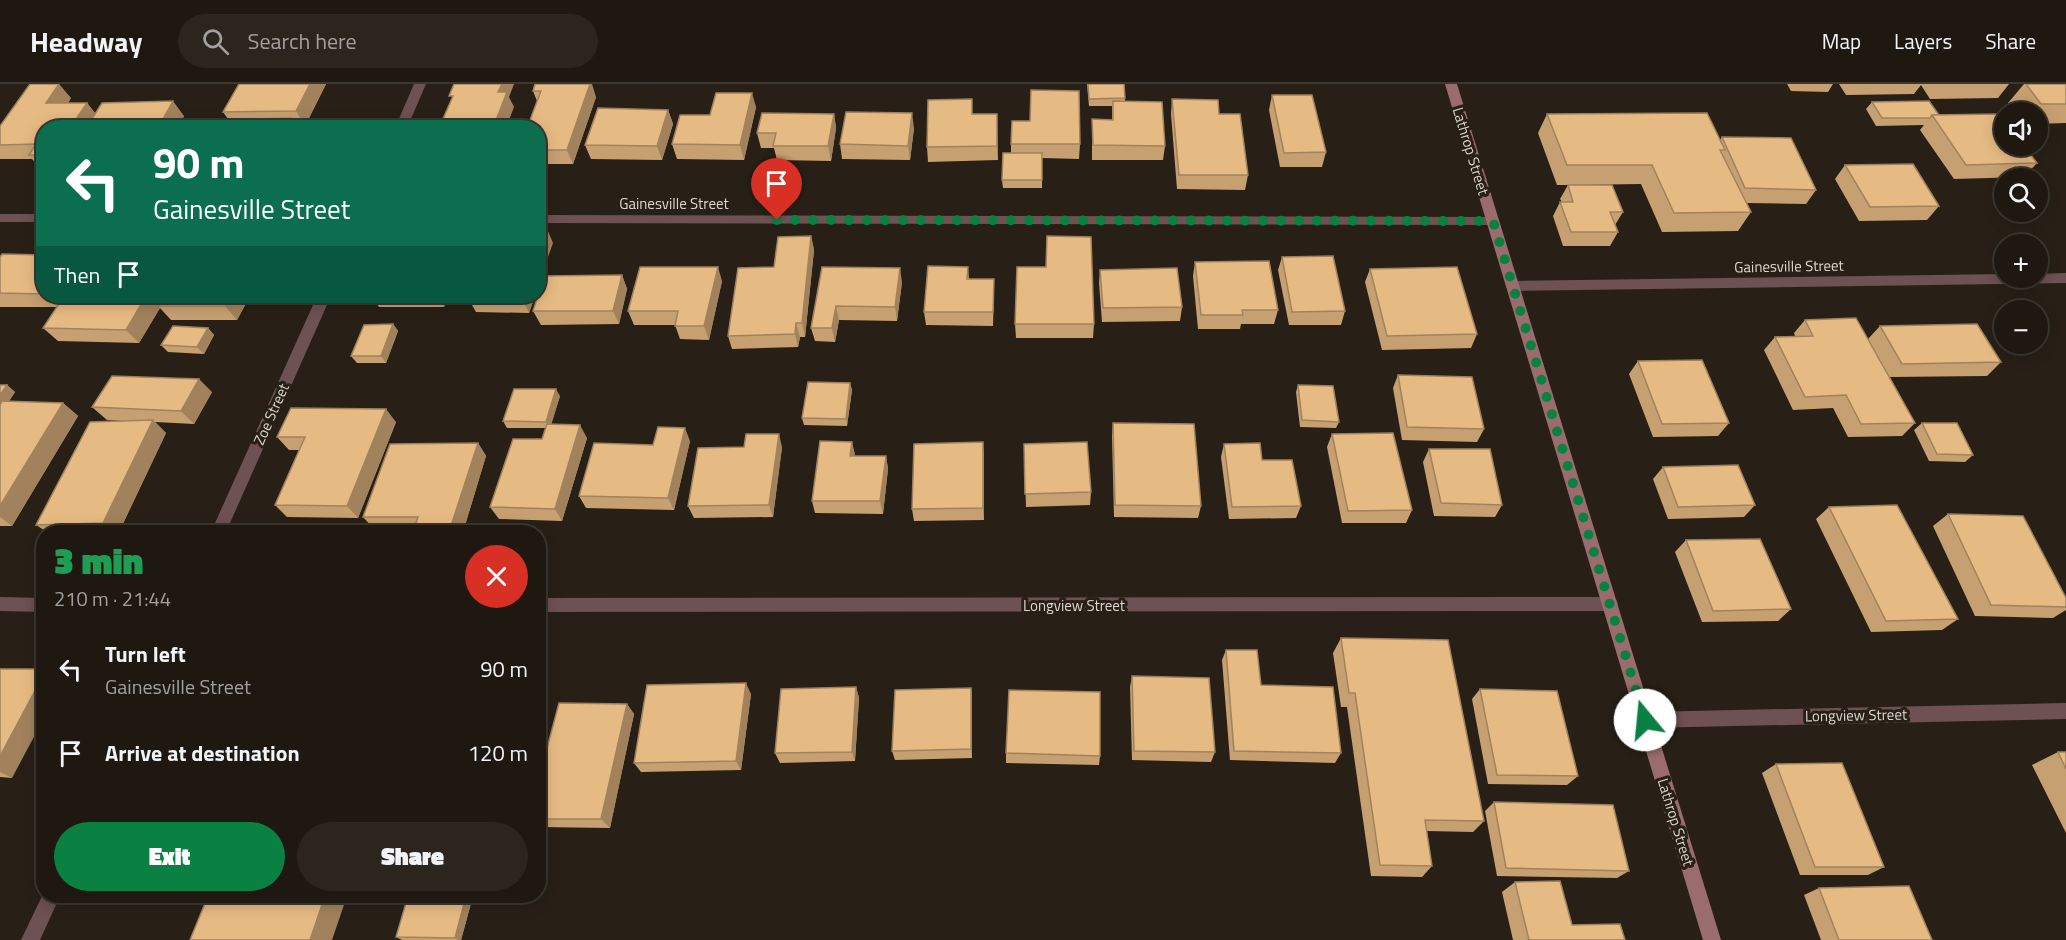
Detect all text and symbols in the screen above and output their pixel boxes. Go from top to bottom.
search box [178,14,598,68]
text: Headway [30,20,142,63]
text: Search here [247,24,357,58]
icon: search [199,25,232,58]
text: Map [1822,25,1861,57]
text: Layers [1894,25,1952,57]
text: Share [1985,25,2036,57]
map controls [1994,102,2048,354]
button: sound [1994,102,2048,156]
street label: Lathrop Street [1447,104,1495,199]
text: 90 m [153,130,245,194]
icon: left [54,144,132,222]
pin [751,158,802,220]
icon: arrive [760,167,793,200]
button: search [1994,168,2048,222]
text: Gainesville Street [153,188,350,229]
street label: Gainesville Street [619,192,729,215]
button: + [1994,234,2048,288]
street label: Gainesville Street [1734,254,1845,278]
text: Then [54,258,100,292]
icon: arrive [112,258,145,291]
button: − [1994,300,2048,354]
street label: Zoe Street [247,379,295,449]
text: 3 min [54,533,143,588]
button: close [465,545,528,608]
text: 210 m · 21:44 [54,583,171,614]
street label: Longview Street [1023,594,1126,617]
text: Turn left [105,637,186,671]
text: 90 m [480,652,528,686]
icon: left [54,653,87,686]
text: Gainesville Street [105,671,251,702]
position arrow [1613,688,1677,752]
street label: Longview Street [1805,703,1908,727]
text: Arrive at destination [105,736,300,770]
text: 120 m [468,736,528,770]
icon: arrive [54,737,87,770]
street label: Lathrop Street [1652,775,1700,870]
button: Exit [54,822,285,891]
button: Share [297,822,528,891]

